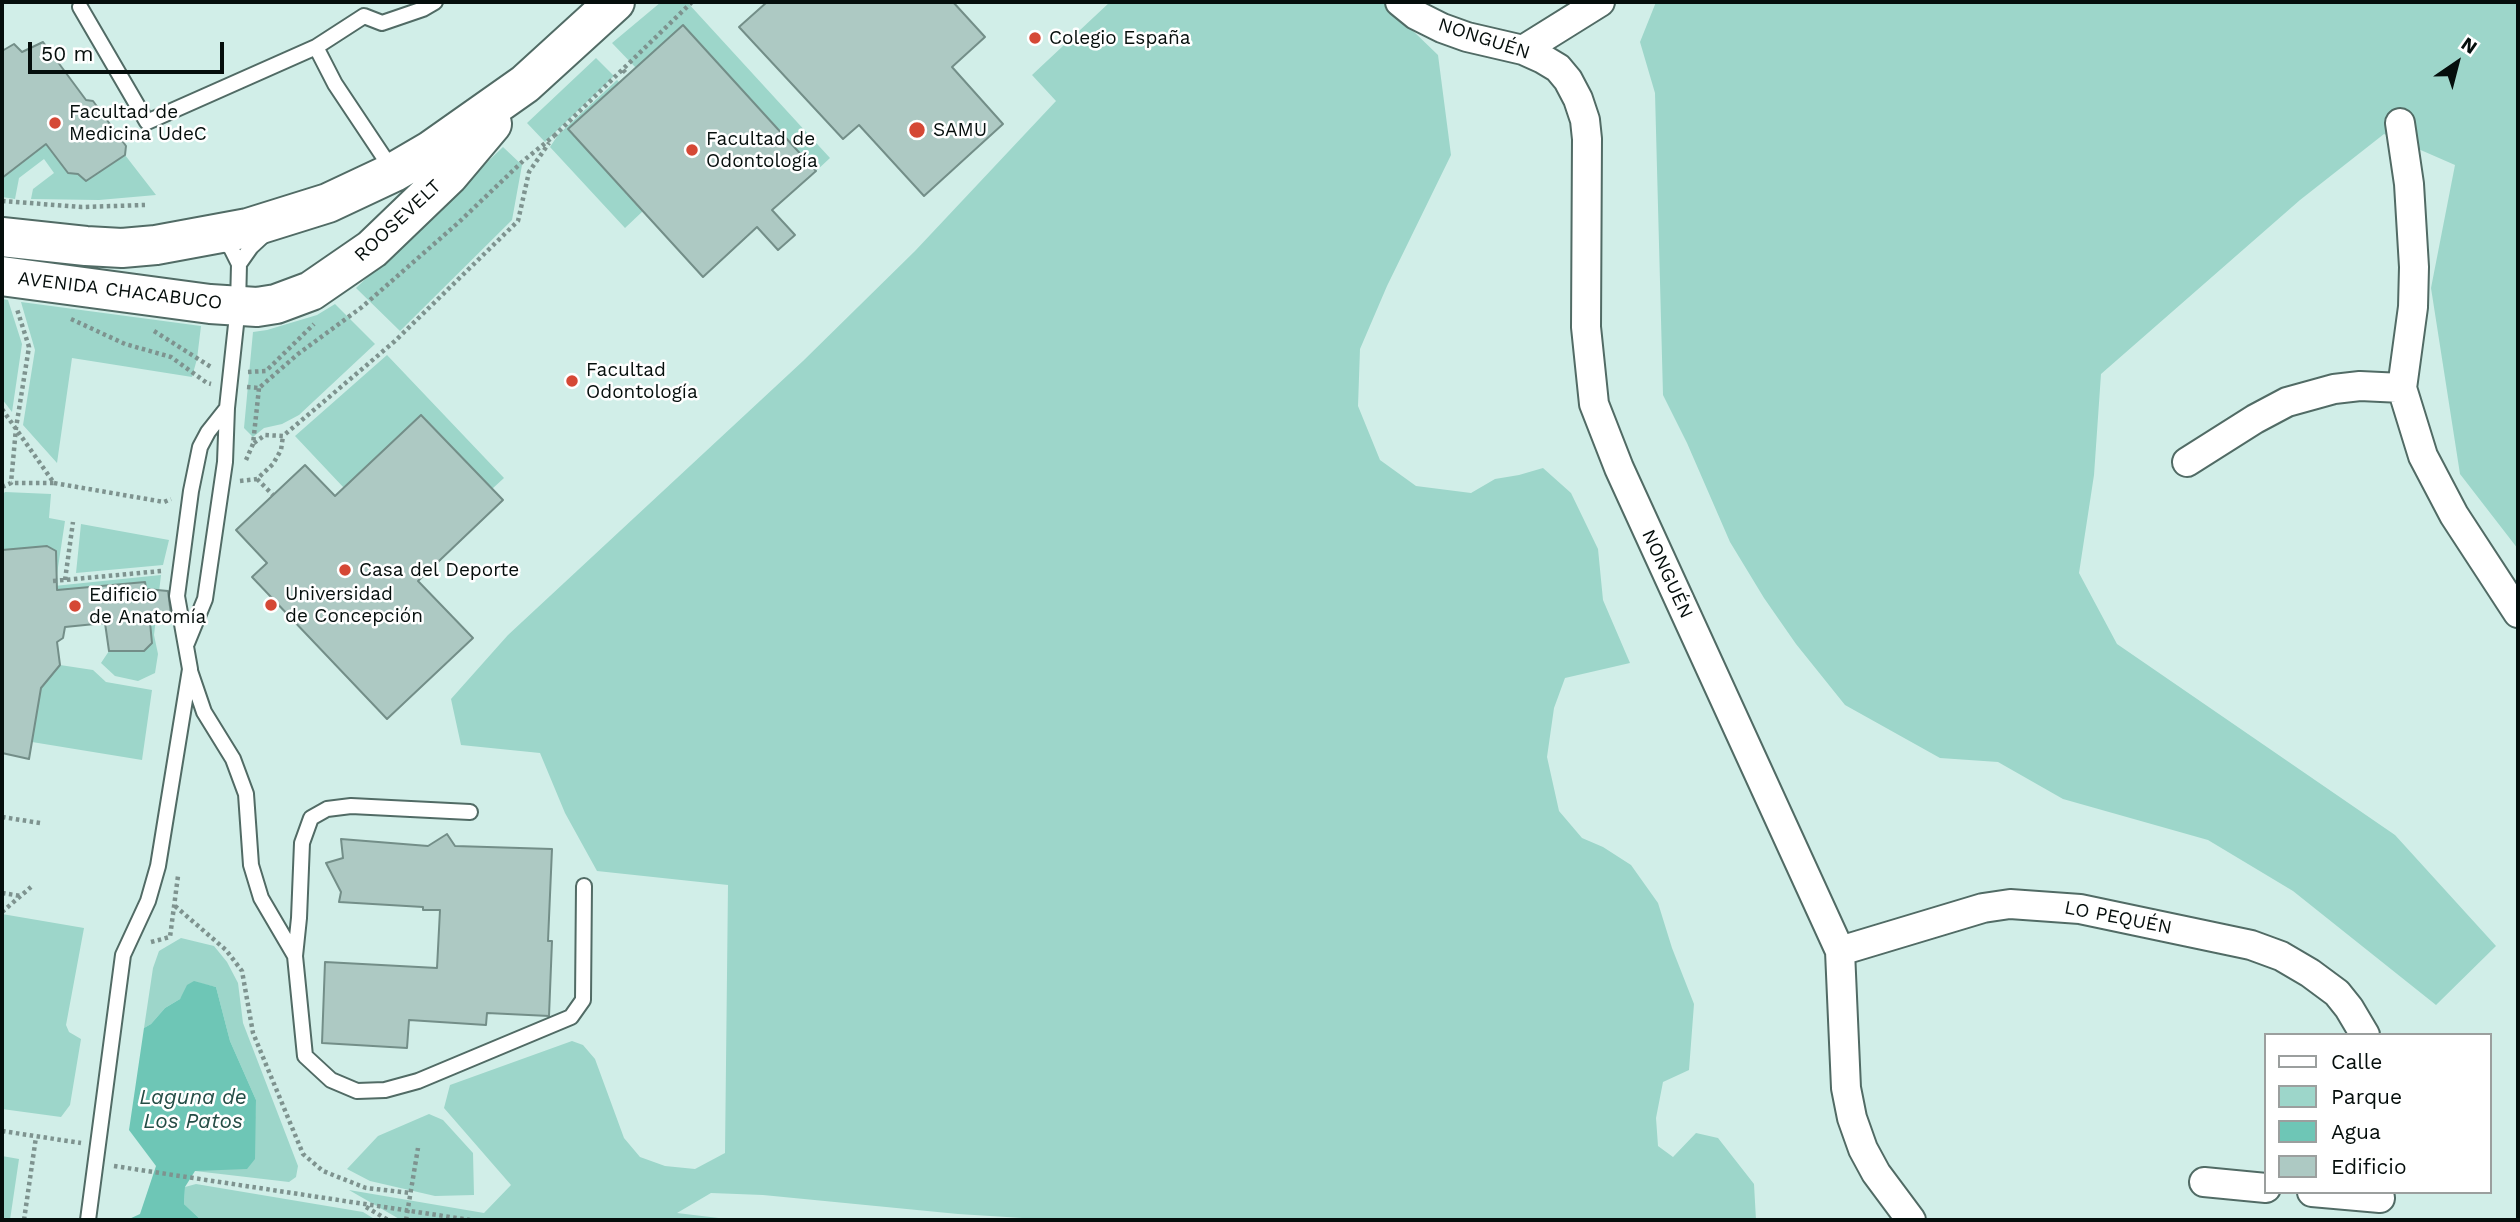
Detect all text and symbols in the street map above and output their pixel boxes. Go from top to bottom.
street label: NONGUÉN [1435,13,1533,65]
place label: Colegio España [1049,27,1191,49]
scale bar [32,28,228,72]
north arrow [2422,28,2492,98]
marker: Colegio España [1027,30,1043,46]
text: N [2457,32,2482,59]
text: 50 m [41,41,93,66]
place label: Facultad de Medicina UdeC [69,101,207,145]
marker: Facultad de Medicina UdeC [47,115,63,131]
place label: SAMU [933,119,987,141]
marker: SAMU [907,120,927,140]
place label: Facultad de Odontología [706,128,818,172]
marker: Facultad de Odontología [684,142,700,158]
street label: ROOSEVELT [350,175,446,267]
street label: AVENIDA CHACABUCO [17,267,223,315]
place label: Facultad Odontología [586,359,698,403]
marker: Facultad Odontología [564,373,580,389]
street label: NONGUÉN [1637,526,1697,622]
place label: Casa del Deporte [359,559,519,581]
marker: Casa del Deporte [337,562,353,578]
place label: Universidad de Concepción [285,583,423,627]
place label: Edificio de Anatomía [89,584,206,628]
marker: Universidad de Concepción [263,597,279,613]
marker: Edificio de Anatomía [67,598,83,614]
street label: LO PEQUÉN [2062,896,2174,940]
legend [2264,1033,2492,1194]
text: Calle [2331,1049,2382,1074]
text: Parque [2331,1084,2402,1109]
water label: Laguna de Los Patos [139,1085,247,1135]
text: Agua [2331,1119,2381,1144]
text: Edificio [2331,1154,2407,1179]

